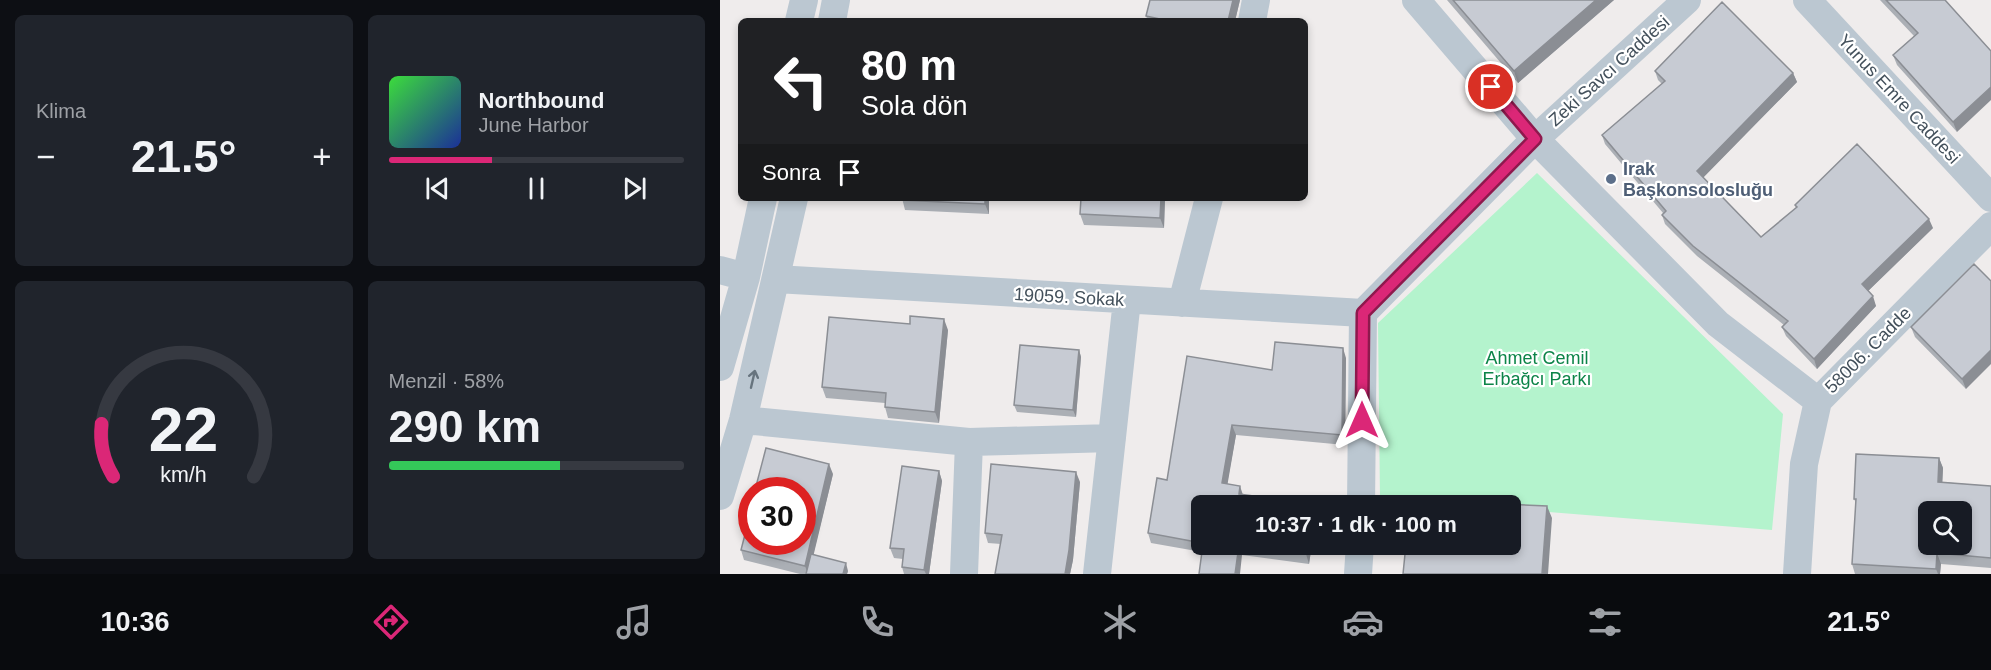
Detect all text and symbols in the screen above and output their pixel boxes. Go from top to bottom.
street label: Zeki Savcı Caddesi [1545,12,1673,130]
street label: Yunus Emre Caddesi [1834,30,1964,168]
icon: left [762,42,840,120]
text: 80 m [861,42,957,89]
pin [1465,61,1516,112]
icon: arrive [1474,70,1507,103]
text: Northbound [479,88,604,113]
text: Sola dön [861,91,968,121]
text: Klima [36,100,86,122]
text: June Harbor [479,114,589,136]
text: 21.5° [131,131,237,182]
text: − [36,138,55,175]
text: + [312,138,332,175]
icon: arrive [833,156,866,189]
place label: Irak Başkonsolosluğu [1623,159,1773,200]
text: Sonra [762,160,821,185]
icon: previous [421,172,454,205]
icon: pause [520,172,553,205]
icon: next [618,172,651,205]
marker: Irak Başkonsolosluğu [1604,172,1618,186]
street label: 19059. Sokak [1014,284,1125,310]
street label: 58006. Cadde [1821,303,1915,397]
park label: Ahmet Cemil Erbağcı Parkı [1482,348,1592,389]
one-way arrow [748,369,759,389]
text: Menzil · 58% [389,370,504,392]
position arrow [1330,388,1394,452]
text: 22 [149,395,218,464]
text: 290 km [389,401,541,452]
text: km/h [161,463,207,487]
speed limit sign: 30 [738,477,816,555]
map controls [1918,501,1972,555]
button: search [1918,501,1972,555]
text: 10:37 · 1 dk · 100 m [1255,512,1457,537]
icon: directions [370,601,412,643]
icon: music [613,601,655,643]
icon: phone [856,601,898,643]
icon: climate [1099,601,1141,643]
icon: car [1342,601,1384,643]
icon: filters [1584,601,1626,643]
text: 10:36 [100,607,169,637]
text: 21.5° [1827,607,1891,637]

